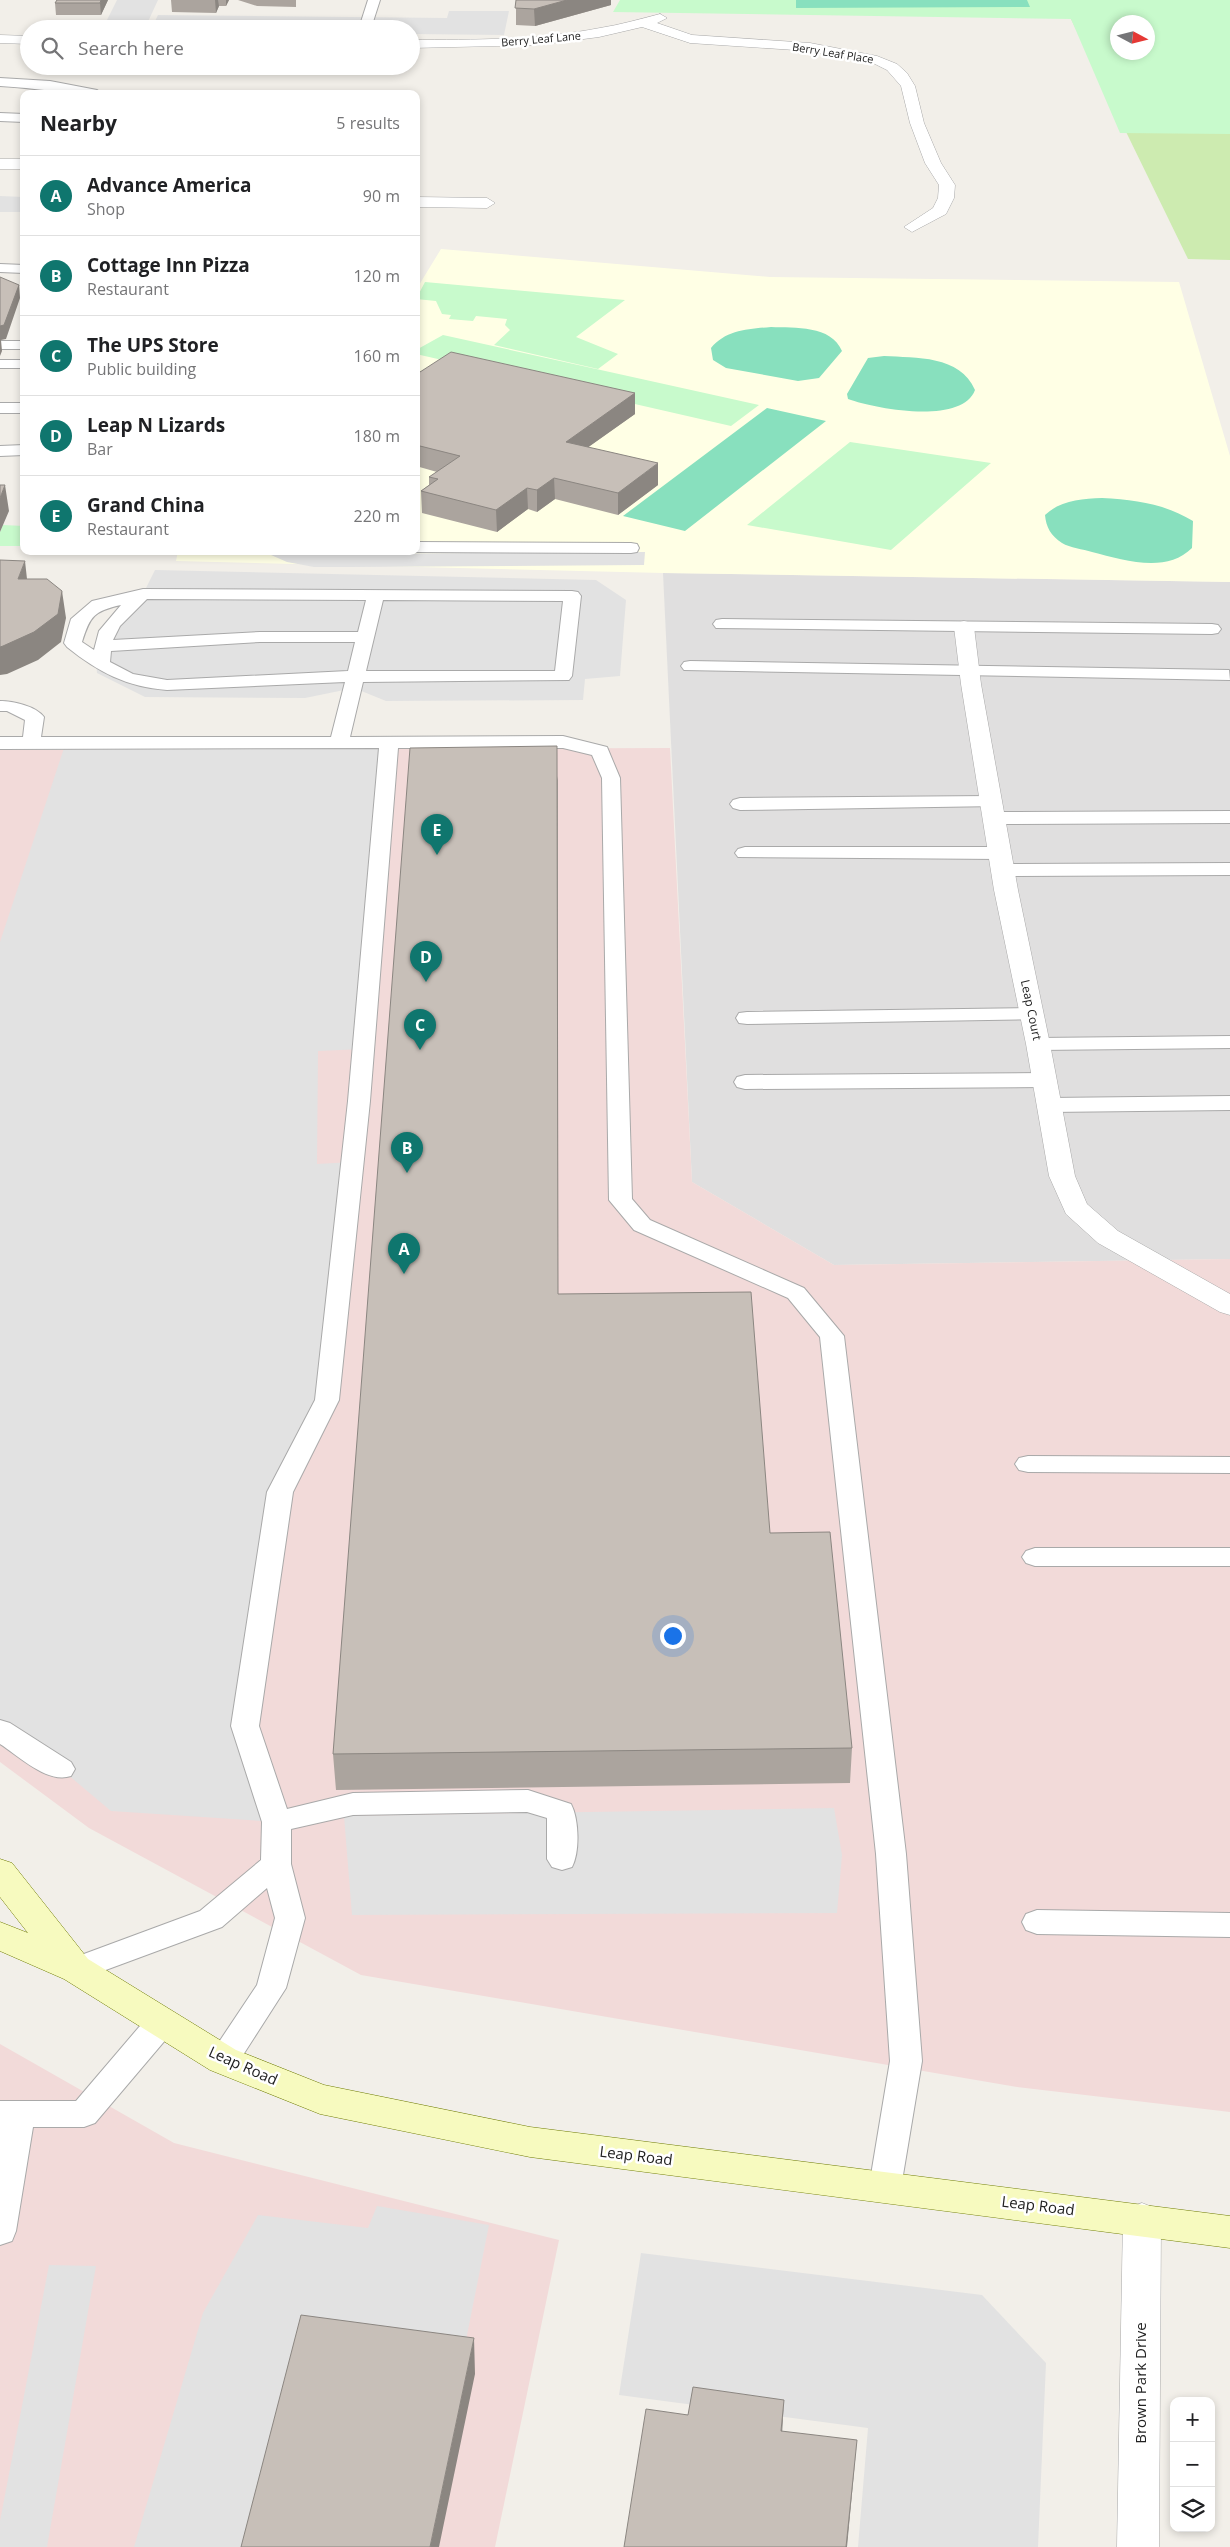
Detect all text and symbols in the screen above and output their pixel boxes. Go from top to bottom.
north arrow [1110,15,1155,60]
search box [20,20,420,75]
street label: Berry Leaf Lane [500,28,581,49]
icon: search [38,34,66,62]
text: Search here [78,35,184,61]
street label: Berry Leaf Place [791,39,875,66]
text: Nearby [40,109,117,137]
text: 5 results [336,112,400,134]
text: Advance America [87,172,252,198]
text: A [50,185,62,207]
text: 90 m [363,185,400,207]
text: Shop [87,198,125,220]
text: Cottage Inn Pizza [87,252,250,278]
text: B [51,265,61,287]
text: 120 m [354,265,400,287]
text: Restaurant [87,278,169,300]
text: The UPS Store [87,332,219,358]
text: C [51,345,61,367]
text: 160 m [354,345,400,367]
text: Public building [87,358,196,380]
text: Leap N Lizards [87,412,225,438]
text: D [50,425,62,447]
text: 180 m [354,425,400,447]
text: Bar [87,438,113,460]
text: Grand China [87,492,205,518]
text: E [52,505,60,527]
text: 220 m [354,505,400,527]
text: Restaurant [87,518,169,540]
pin: E [421,814,453,855]
pin: D [410,941,442,982]
street label: Leap Court [1017,978,1046,1042]
pin: C [404,1009,436,1050]
pin: B [391,1132,423,1173]
pin: A [388,1233,420,1274]
your location [660,1623,686,1649]
street label: Leap Road [206,2041,281,2089]
street label: Leap Road [598,2141,674,2169]
street label: Leap Road [1000,2191,1076,2219]
street label: Brown Park Drive [1130,2322,1150,2444]
map controls [1170,2397,1215,2532]
button: + [1170,2397,1215,2442]
button: − [1170,2442,1215,2487]
button: layers [1170,2487,1215,2532]

